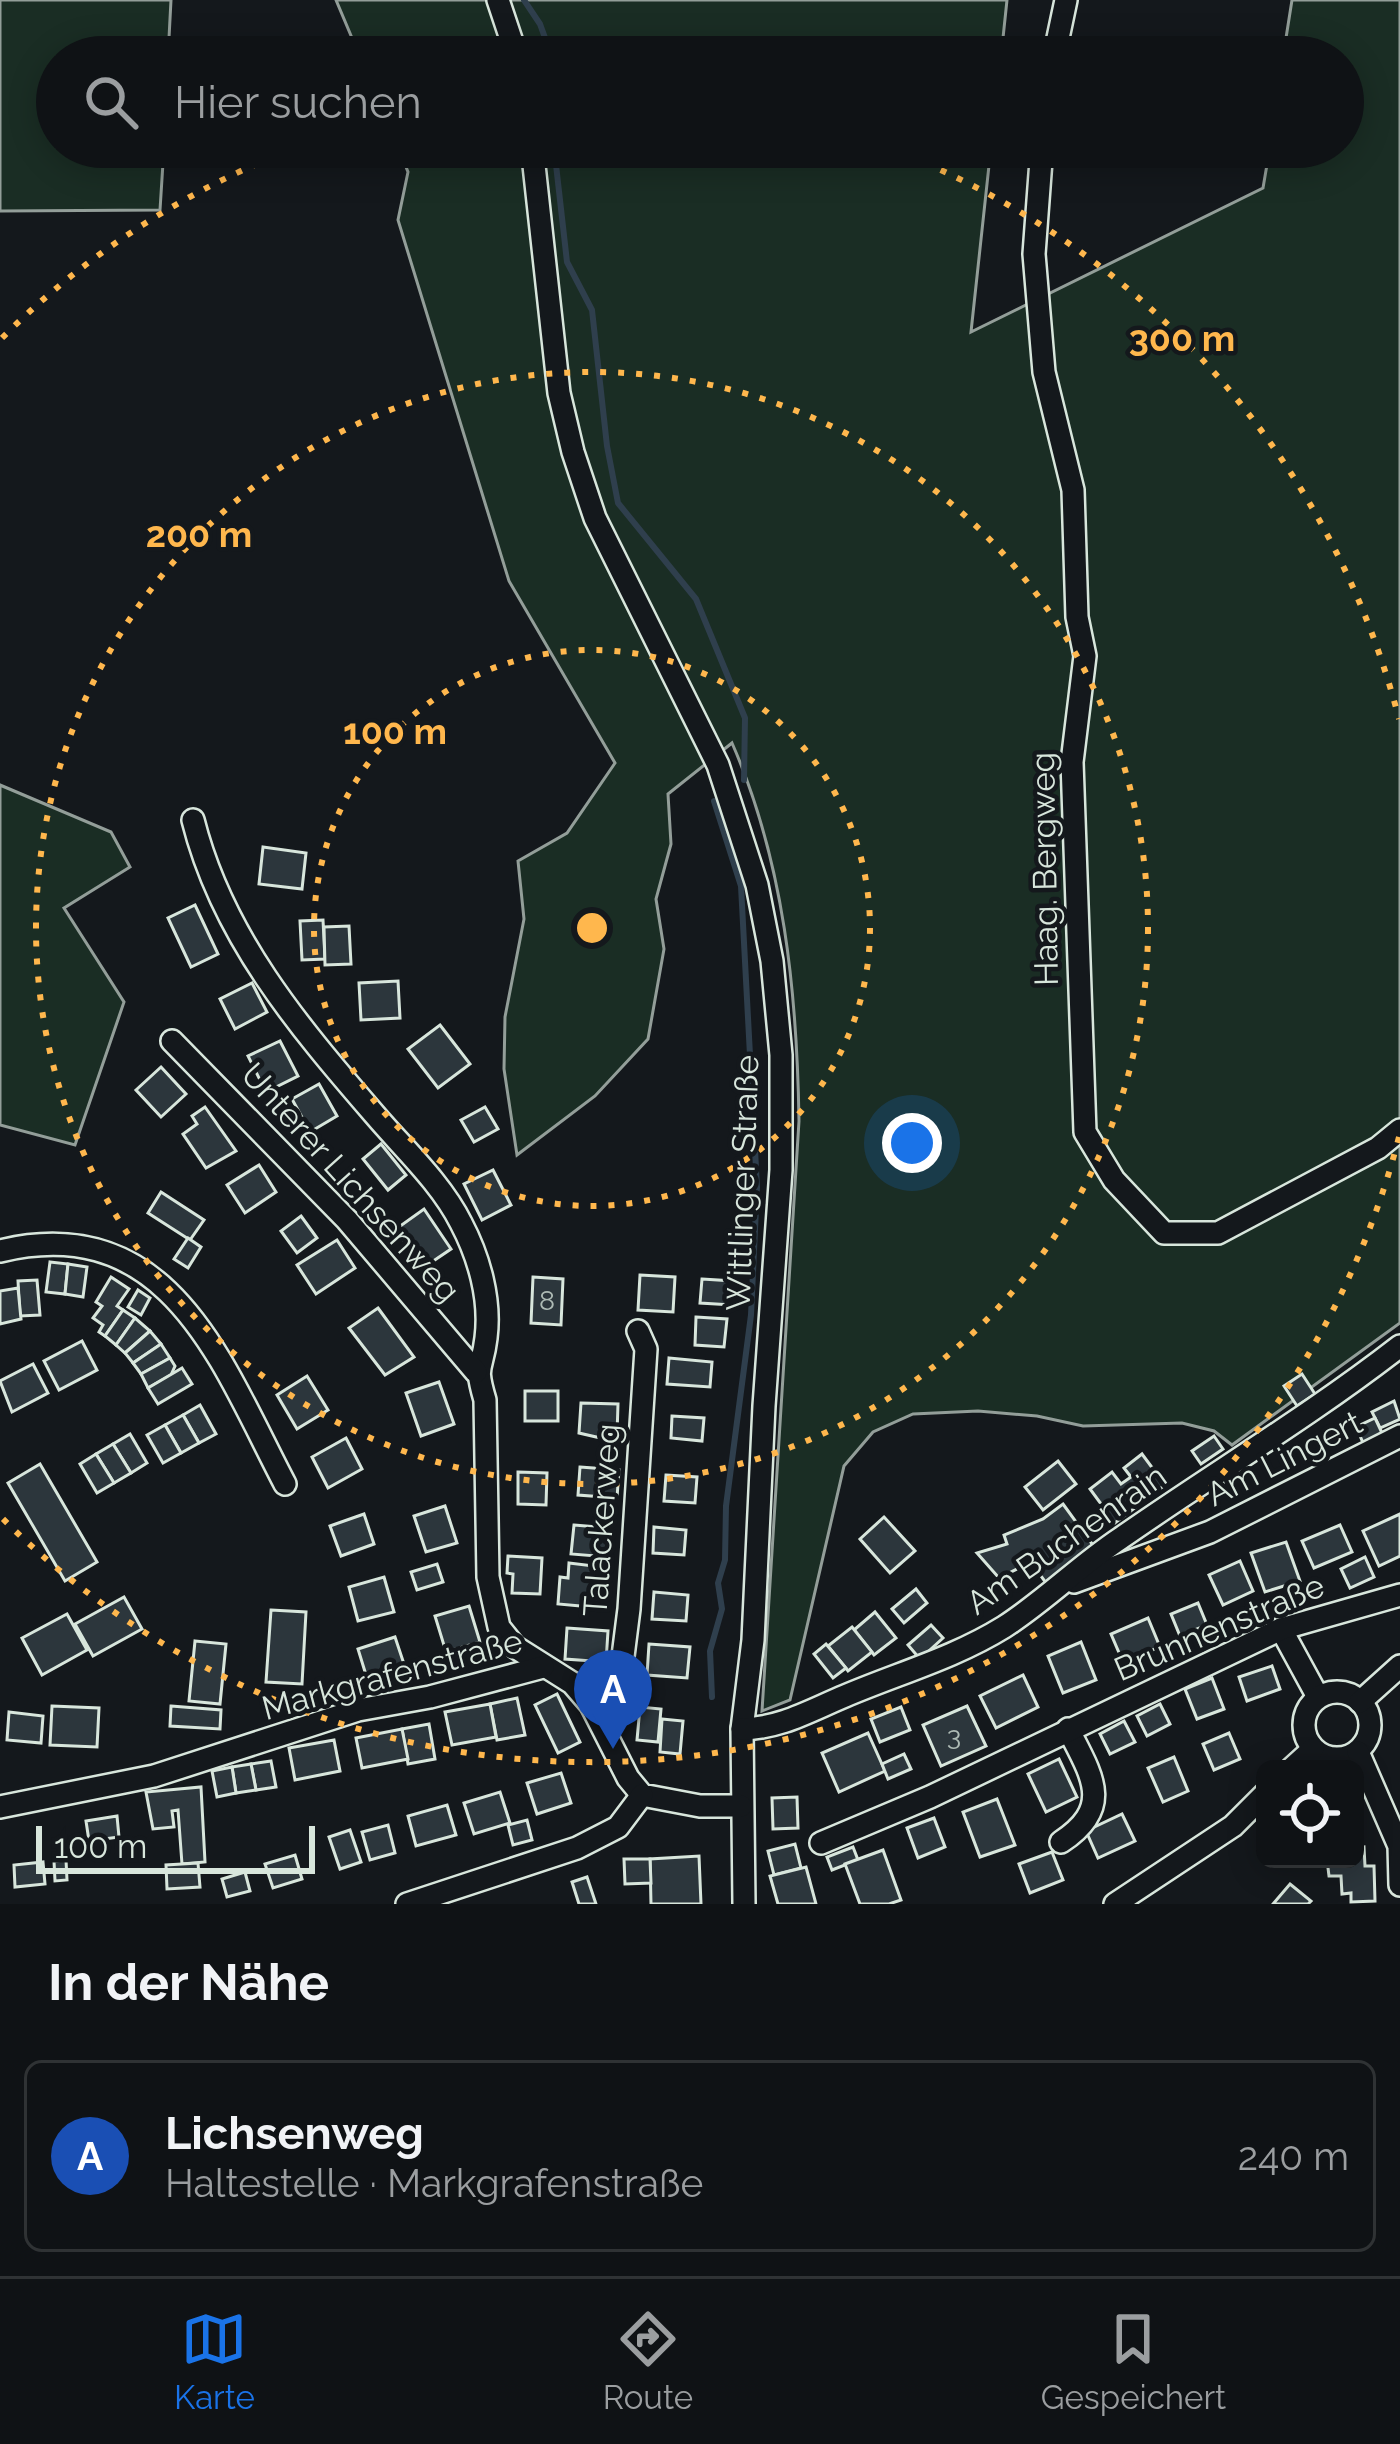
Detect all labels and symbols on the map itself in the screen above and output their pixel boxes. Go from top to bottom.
text: 300 m [1129,317,1235,359]
text: 200 m [146,513,252,555]
text: 100 m [343,710,447,752]
street label: Haag. Bergweg [1023,752,1066,986]
centre of rings [571,907,613,949]
street label: Wittlinger Straße [719,1054,766,1312]
street label: Unterer Lichsenweg [233,1055,468,1310]
your location [882,1113,942,1173]
house number: 8 [539,1285,555,1316]
street label: Am Lingert [1200,1403,1368,1514]
street label: Talackerweg [575,1422,628,1618]
street label: Am Buchenrain [959,1456,1174,1623]
street label: Brunnenstraße [1108,1566,1330,1689]
street label: Markgrafenstraße [258,1621,526,1728]
pin: A [574,1650,652,1749]
house number: 3 [947,1720,961,1751]
scale bar [36,1820,315,1873]

